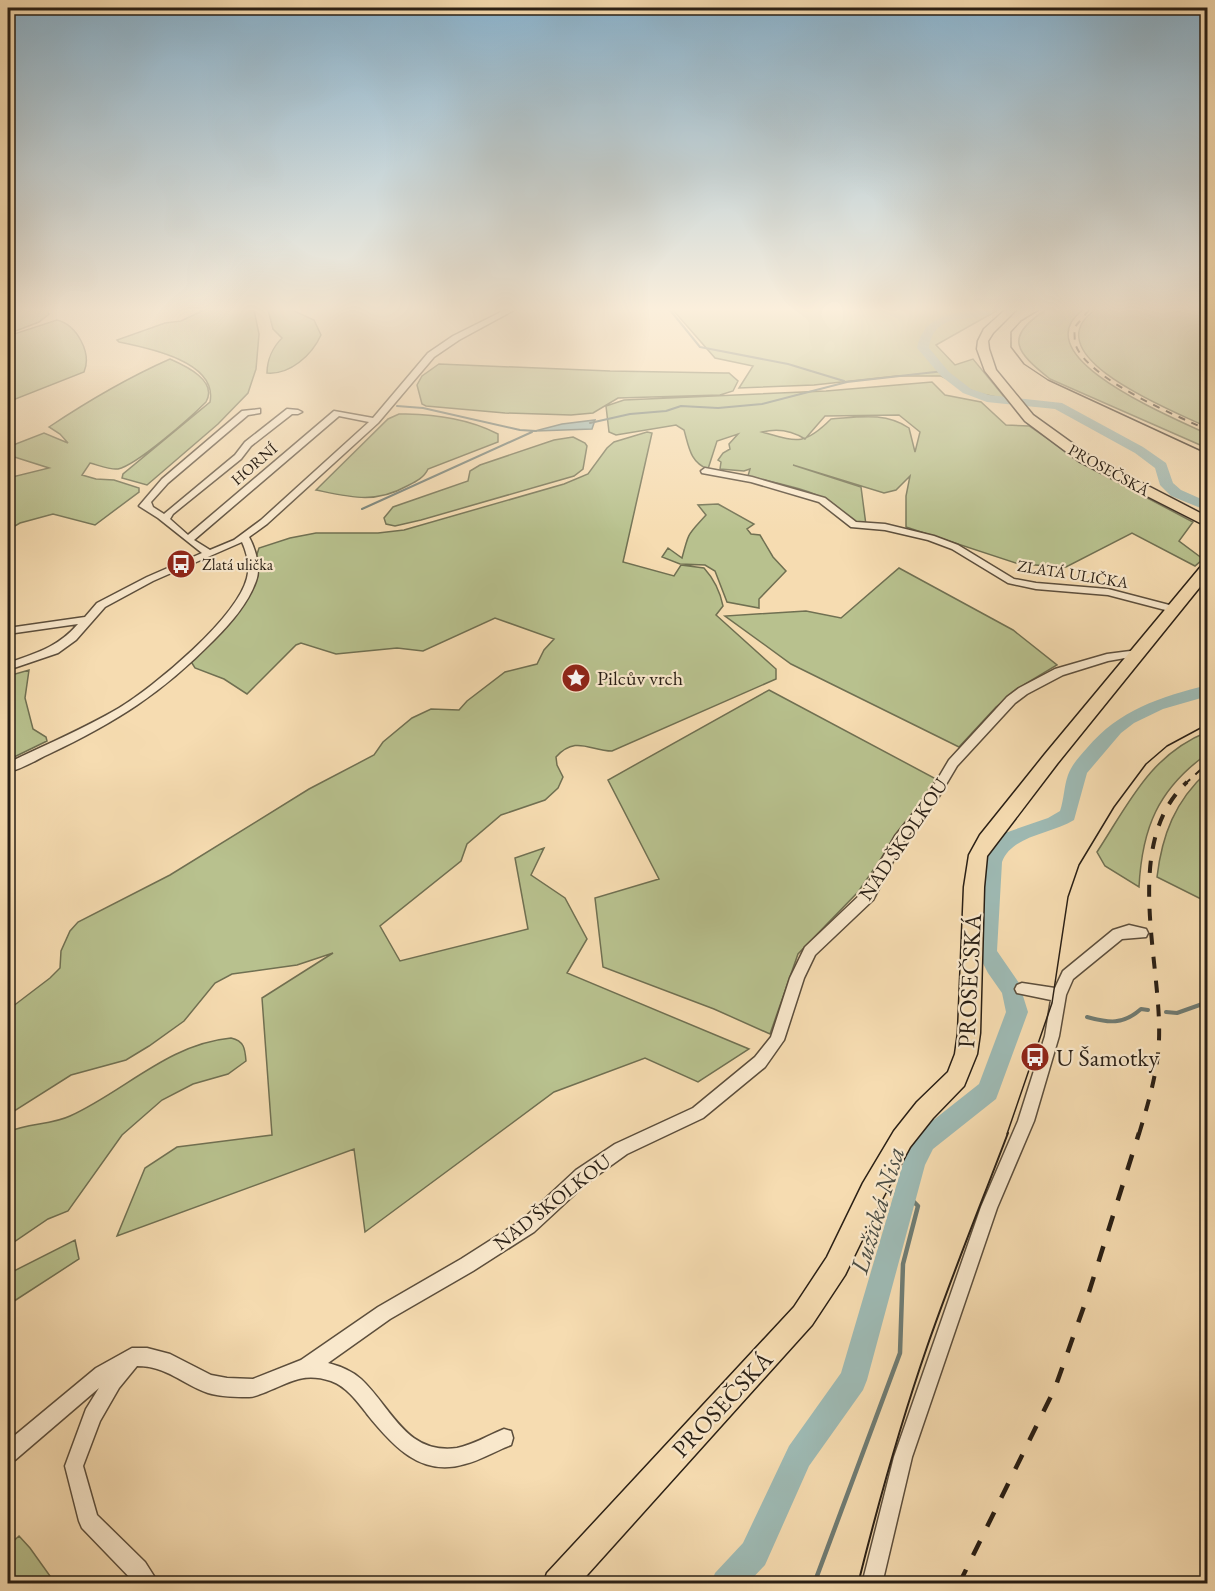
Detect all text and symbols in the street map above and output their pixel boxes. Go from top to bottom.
street label: HORNÍ [226,438,282,490]
street label: PROSEČSKÁ [1065,439,1154,501]
bus stop icon: Zlatá ulička [165,548,197,580]
place label: Zlatá ulička [202,554,274,575]
street label: ZLATÁ ULIČKA [1016,555,1131,593]
place icon: Pilcův vrch [560,662,592,694]
place label: Pilcův vrch [597,665,683,691]
street label: NAD ŠKOLKOU [852,773,954,905]
street label: PROSEČSKÁ [950,913,988,1049]
bus stop icon: U Šamotky [1019,1041,1051,1073]
place label: U Šamotky [1056,1042,1160,1073]
water label: Lužická Nisa [841,1143,912,1278]
street label: NAD ŠKOLKOU [488,1148,616,1256]
street label: PROSEČSKÁ [665,1344,779,1464]

